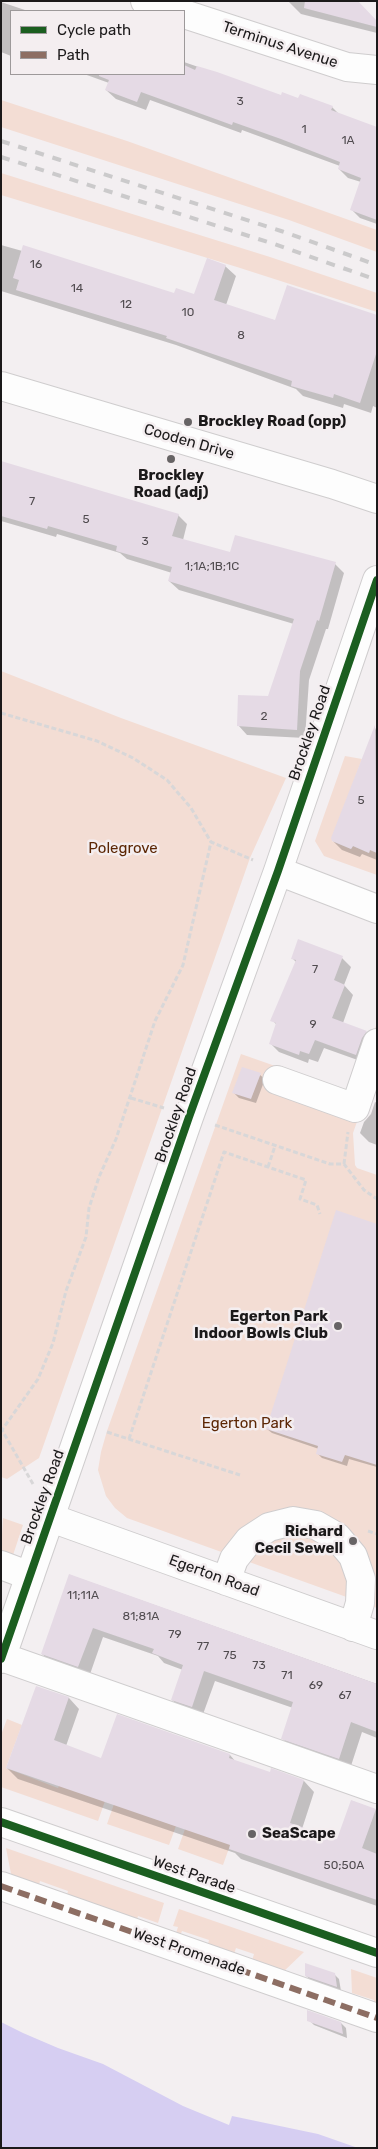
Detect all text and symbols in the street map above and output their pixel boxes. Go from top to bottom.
legend [10,10,185,75]
street label: Terminus Avenue [220,18,340,72]
text: Cycle path [57,21,131,39]
text: Path [57,46,90,64]
house number: 3 [236,95,244,109]
house number: 1 [301,123,307,137]
house number: 1A [341,134,355,148]
house number: 16 [30,258,42,272]
house number: 14 [71,282,83,296]
house number: 12 [120,298,132,312]
house number: 10 [182,306,194,320]
house number: 8 [237,329,245,343]
place label: Brockley Road (opp) [198,413,346,431]
marker: Brockley Road (opp) [182,416,194,428]
street label: Cooden Drive [142,420,236,464]
marker: Brockley Road (adj) [165,453,177,465]
place label: Brockley Road (adj) [134,467,208,502]
house number: 7 [29,495,35,509]
house number: 5 [82,513,90,527]
house number: 3 [141,535,149,549]
house number: 1;1A;1B;1C [185,560,239,574]
street label: Brockley Road [285,683,335,783]
house number: 2 [260,710,268,724]
house number: 5 [357,794,365,808]
park label: Polegrove [88,840,158,858]
house number: 7 [312,963,318,977]
house number: 9 [309,1018,317,1032]
street label: Brockley Road [151,1065,201,1165]
place label: Egerton Park Indoor Bowls Club [194,1308,328,1343]
marker: Egerton Park Indoor Bowls Club [332,1320,344,1332]
park label: Egerton Park [202,1415,292,1433]
street label: Brockley Road [18,1447,68,1547]
place label: Richard Cecil Sewell [254,1523,343,1558]
marker: Richard Cecil Sewell [347,1535,359,1547]
street label: Egerton Road [166,1551,262,1601]
house number: 11;11A [67,1589,99,1603]
house number: 81;81A [123,1610,159,1624]
house number: 79 [168,1628,182,1642]
house number: 77 [197,1640,209,1654]
house number: 75 [223,1649,237,1663]
house number: 73 [252,1659,266,1673]
house number: 71 [281,1669,293,1683]
house number: 69 [309,1679,323,1693]
house number: 67 [338,1689,352,1703]
place label: SeaScape [262,1825,336,1843]
marker: SeaScape [246,1828,258,1840]
street label: West Parade [150,1852,238,1898]
house number: 50;50A [324,1859,364,1873]
street label: West Promenade [131,1924,247,1980]

